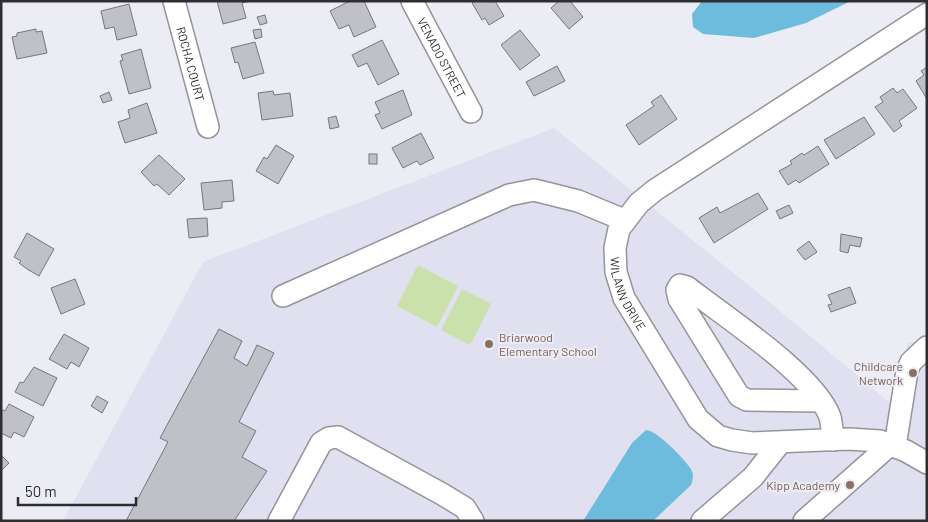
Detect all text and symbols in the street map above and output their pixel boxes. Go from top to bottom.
street label: VENADO STREET [415,15,469,100]
street label: ROCHA COURT [174,25,208,103]
street label: WILANN DRIVE [608,256,649,333]
place label: Briarwood Elementary School [499,330,597,358]
marker: Briarwood Elementary School [483,338,495,350]
place label: Childcare Network [854,359,903,387]
marker: Childcare Network [907,367,919,379]
scale bar [18,474,135,506]
place label: Kipp Academy [766,478,840,492]
marker: Kipp Academy [844,479,856,491]
text: 50 m [25,482,57,500]

